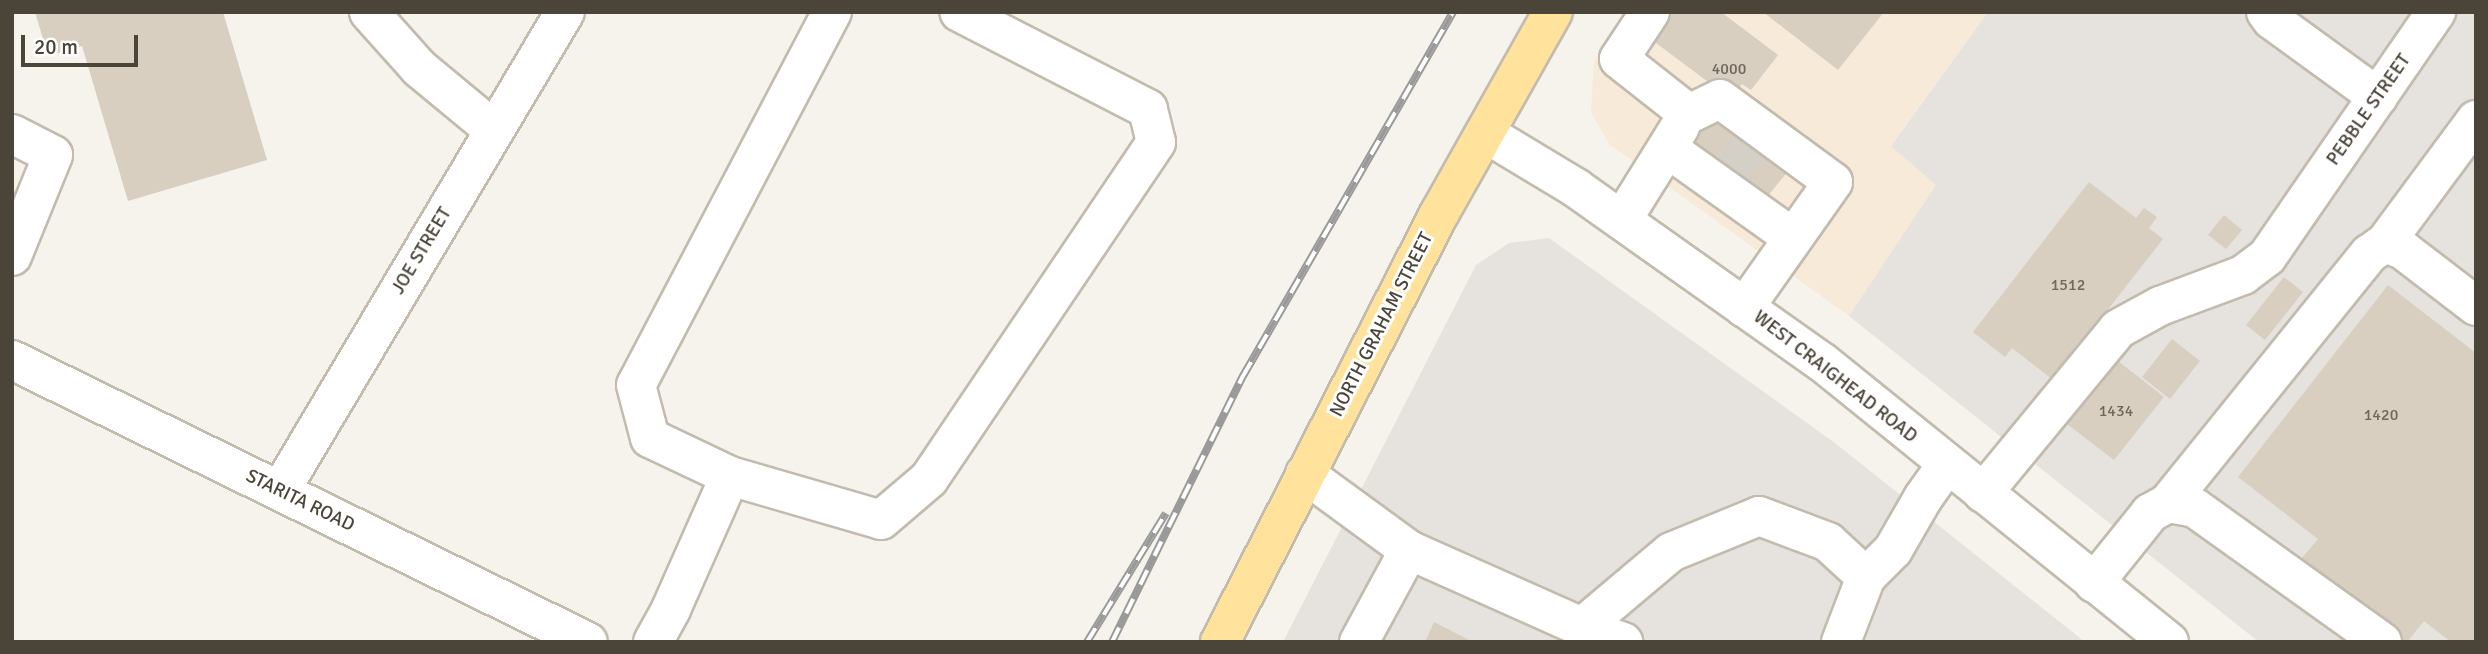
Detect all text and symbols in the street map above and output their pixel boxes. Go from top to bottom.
scale bar [24,21,142,65]
text: 20 m [34,34,78,60]
street label: PEBBLE STREET [2322,50,2416,170]
house number: 4000 [1712,59,1746,79]
street label: JOE STREET [387,203,457,299]
street label: NORTH GRAHAM STREET [1326,229,1438,421]
house number: 1512 [2051,275,2085,295]
street label: WEST CRAIGHEAD ROAD [1748,306,1922,448]
house number: 1434 [2099,401,2133,421]
house number: 1420 [2364,405,2398,425]
street label: STARITA ROAD [242,465,358,537]

